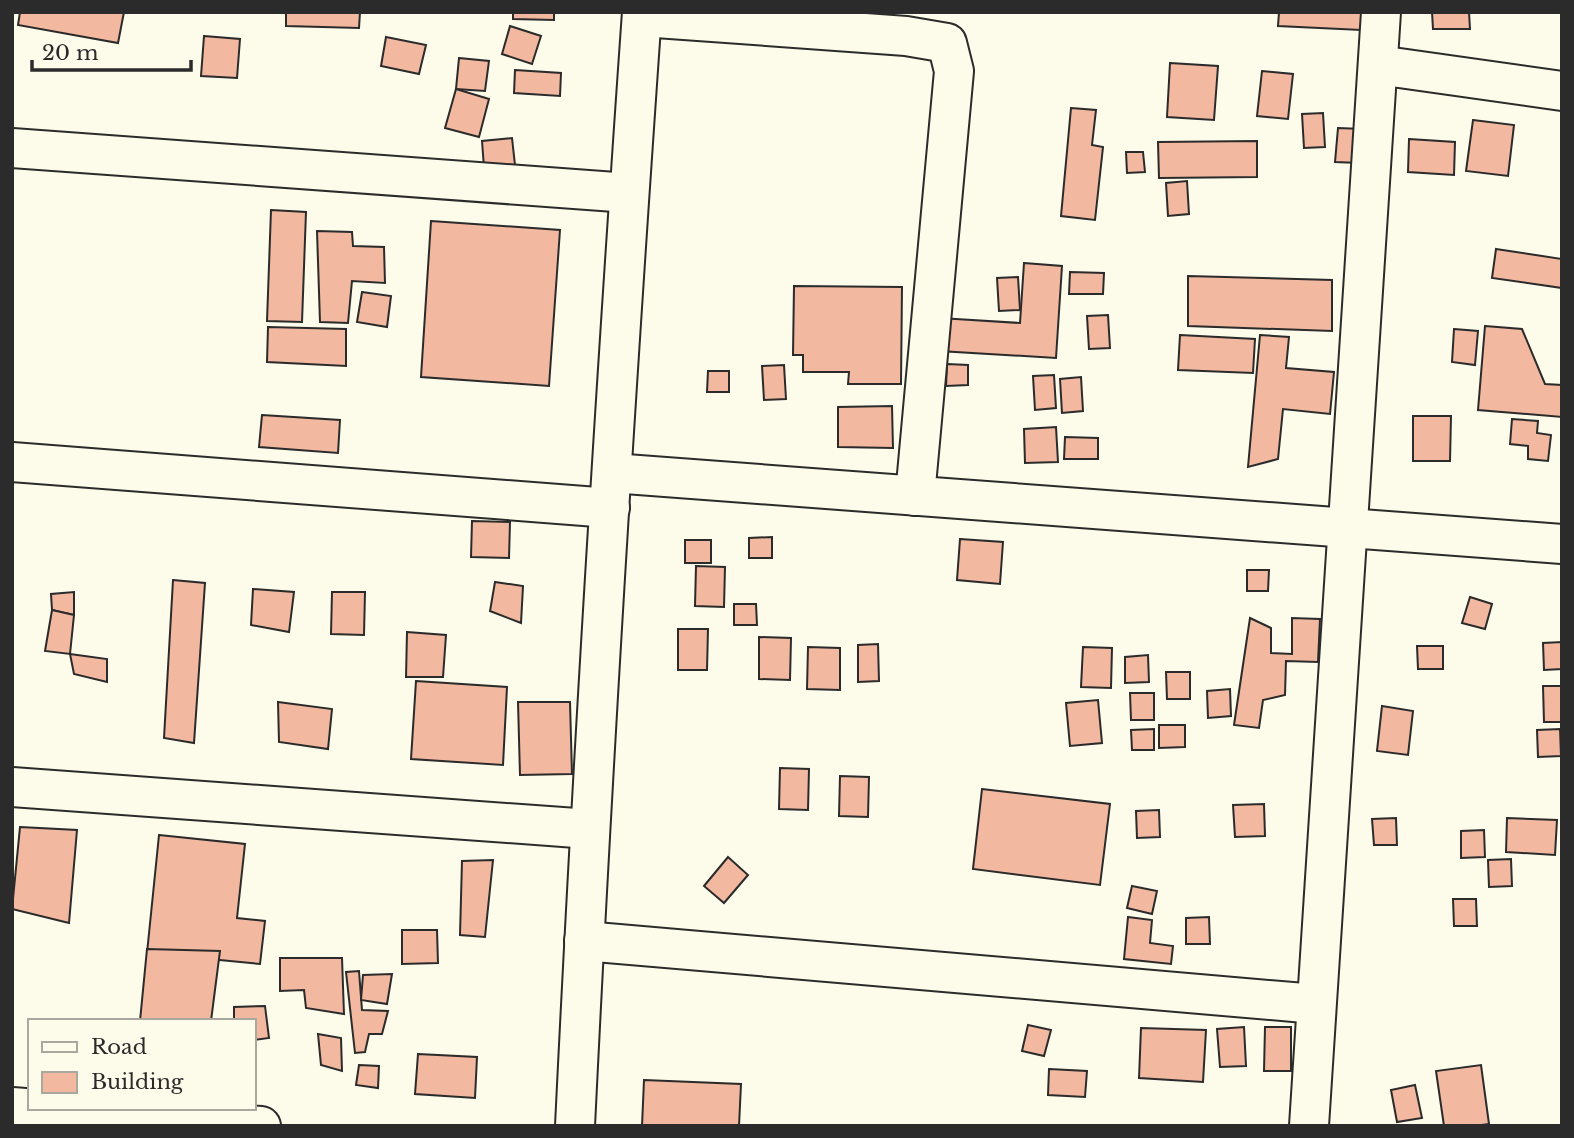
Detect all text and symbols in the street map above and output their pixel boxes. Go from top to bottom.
scale bar [32,28,191,72]
text: 20 m [42,40,99,66]
legend [28,1019,256,1110]
text: Road [91,1034,147,1060]
text: Building [91,1069,184,1095]

